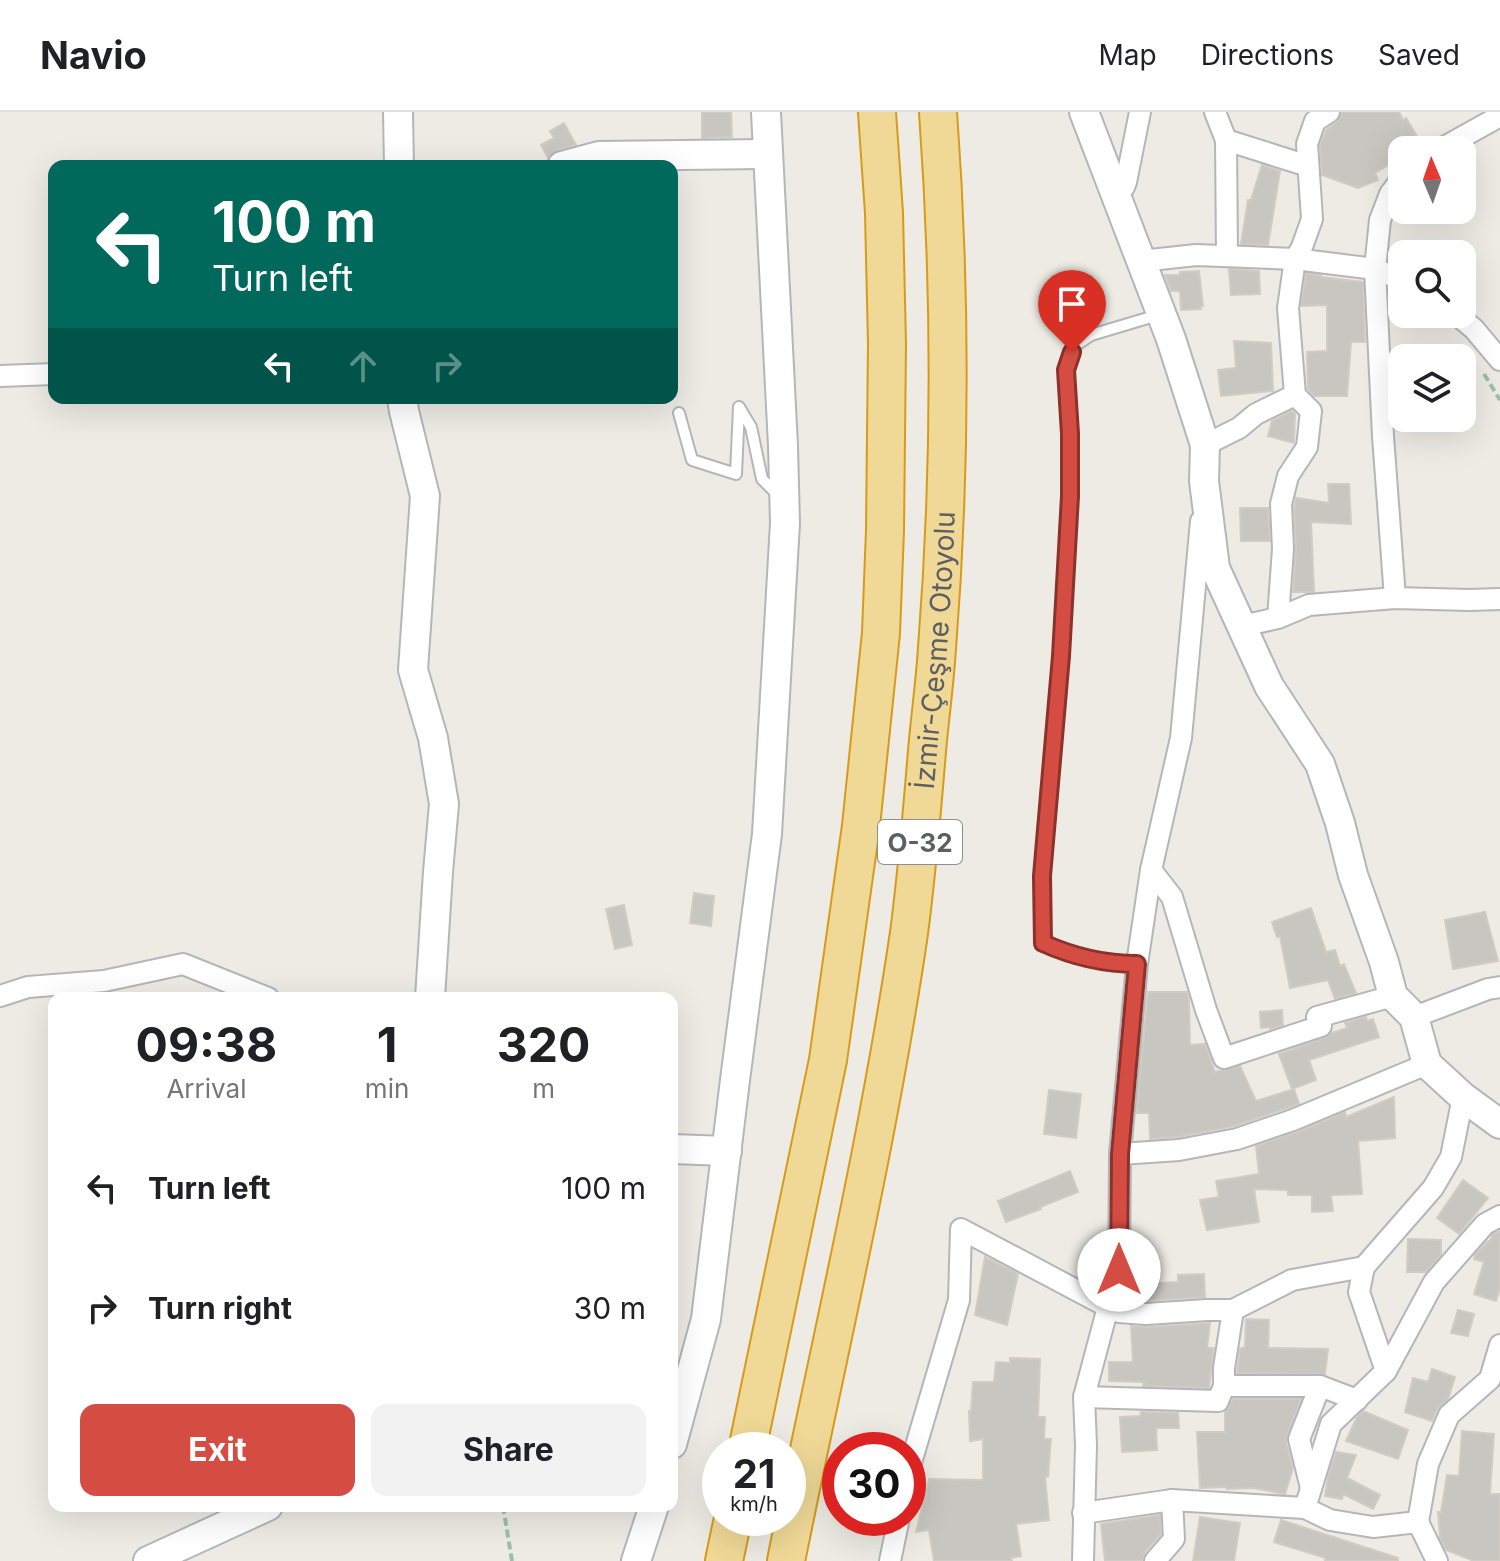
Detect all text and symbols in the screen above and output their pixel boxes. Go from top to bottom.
text: Navio [40,32,147,78]
text: Map [1098,38,1157,72]
text: Directions [1201,38,1334,72]
text: Saved [1378,38,1460,72]
north arrow [1388,136,1476,224]
map controls [1388,136,1476,432]
text: 100 m [212,188,376,256]
icon: left [80,192,184,296]
button: search [1388,240,1476,328]
text: Turn left [212,256,353,300]
pin [1038,270,1106,352]
icon: arrive [1050,282,1094,326]
icon: left [257,344,301,388]
icon: ahead [341,344,385,388]
icon: right [425,344,469,388]
button: layers [1388,344,1476,432]
street label: İzmir-Çeşme Otoyolu [907,511,962,791]
road number: O-32 [878,820,962,864]
text: 09:38 [136,1015,277,1074]
text: 1 [377,1015,397,1074]
text: 320 [497,1015,590,1074]
text: Arrival [166,1073,246,1104]
text: min [365,1073,409,1104]
text: m [532,1073,555,1104]
icon: left [80,1166,124,1210]
text: Turn left [148,1170,270,1206]
text: 100 m [561,1170,646,1206]
position arrow [1077,1228,1161,1312]
icon: right [80,1286,124,1330]
text: Turn right [148,1290,292,1326]
text: 30 m [574,1290,646,1326]
button: Exit [80,1404,355,1496]
button: Share [371,1404,646,1496]
speed limit sign: 30 [822,1432,926,1536]
text: 21 [733,1449,775,1498]
text: km/h [730,1492,778,1516]

